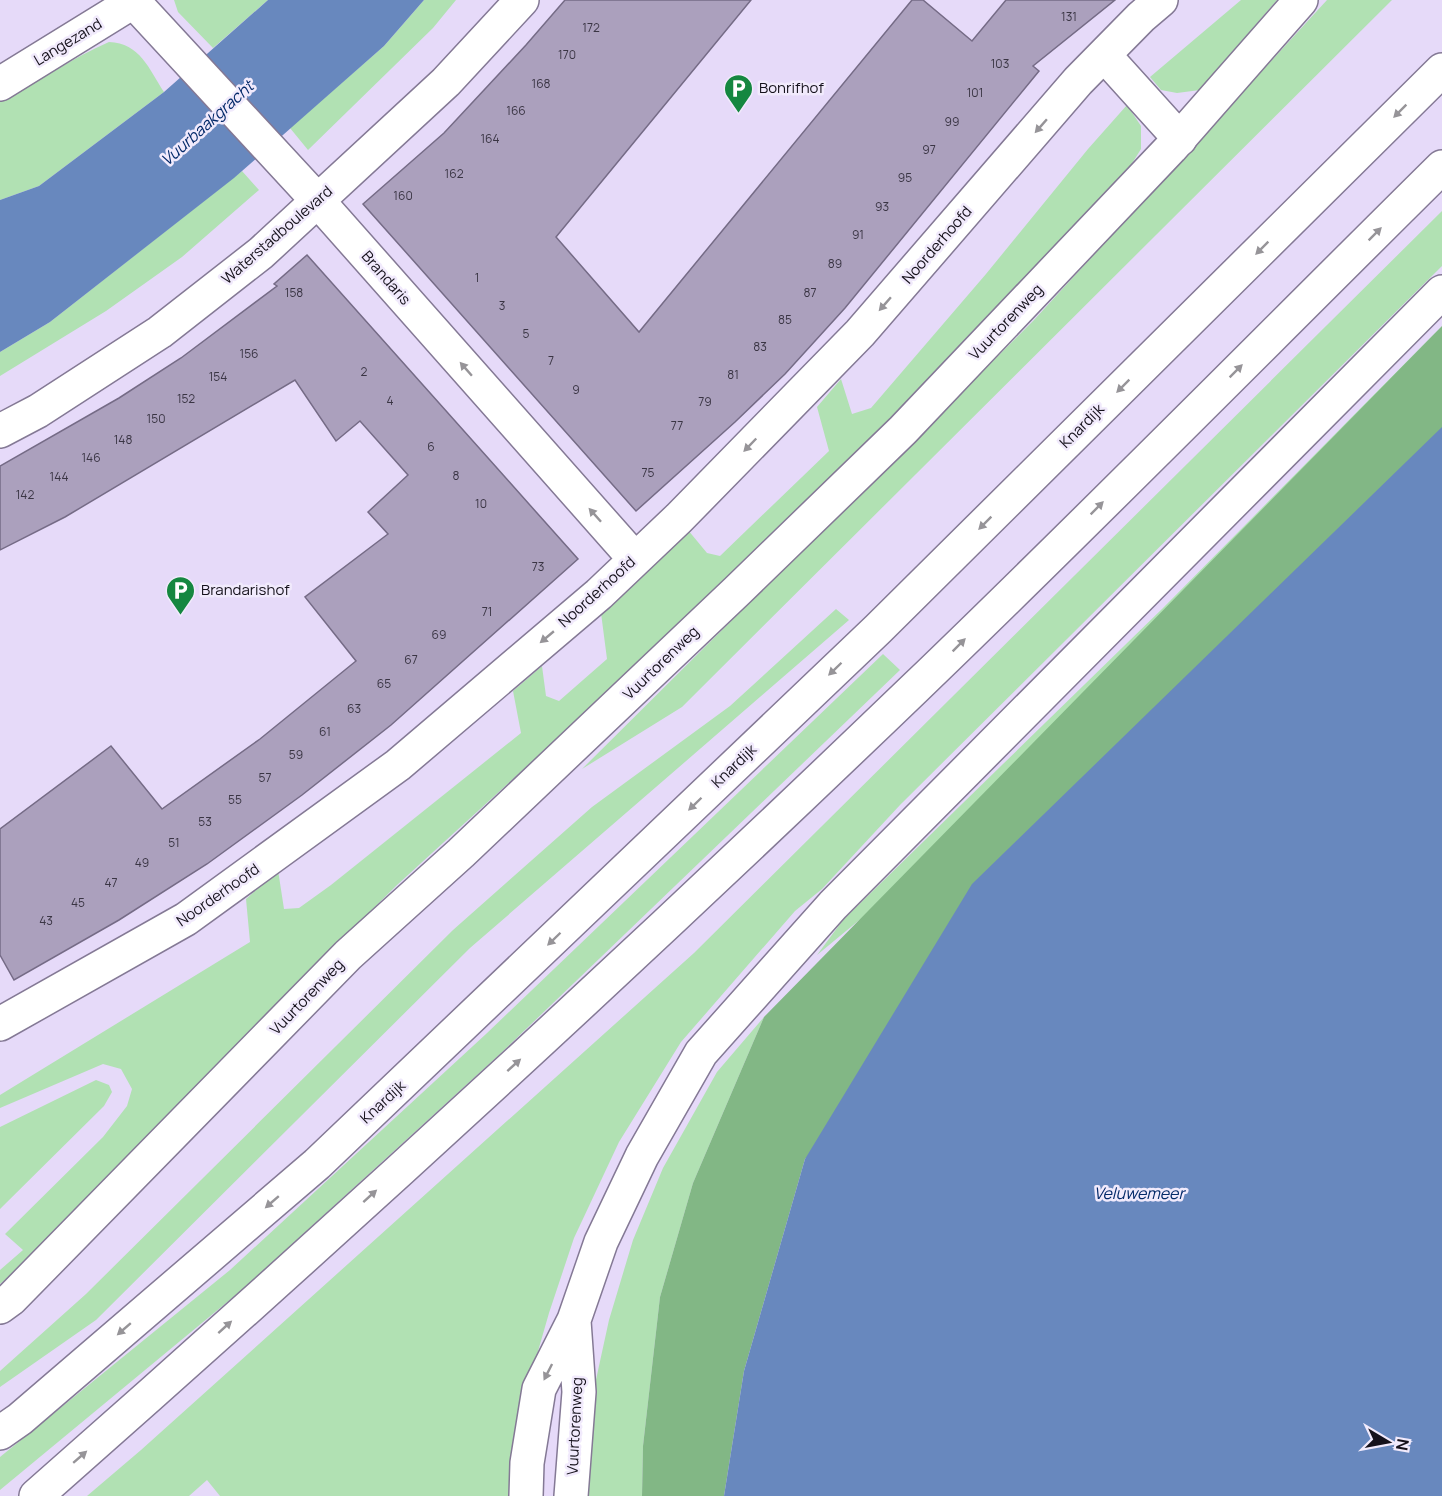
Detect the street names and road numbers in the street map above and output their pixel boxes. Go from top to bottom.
street label: Langezand [30,13,106,70]
street label: Waterstadboulevard [217,181,337,289]
street label: Noorderhoofd [897,201,976,288]
street label: Brandaris [357,246,416,309]
street label: Vuurtorenweg [964,279,1047,364]
street label: Knardijk [1055,398,1109,453]
street label: Noorderhoofd [554,551,640,632]
street label: Vuurtorenweg [618,621,703,704]
street label: Knardijk [707,739,761,792]
street label: Noorderhoofd [172,858,263,931]
street label: Vuurtorenweg [265,954,348,1039]
street label: Knardijk [355,1075,410,1128]
street label: Vuurtorenweg [561,1376,588,1475]

